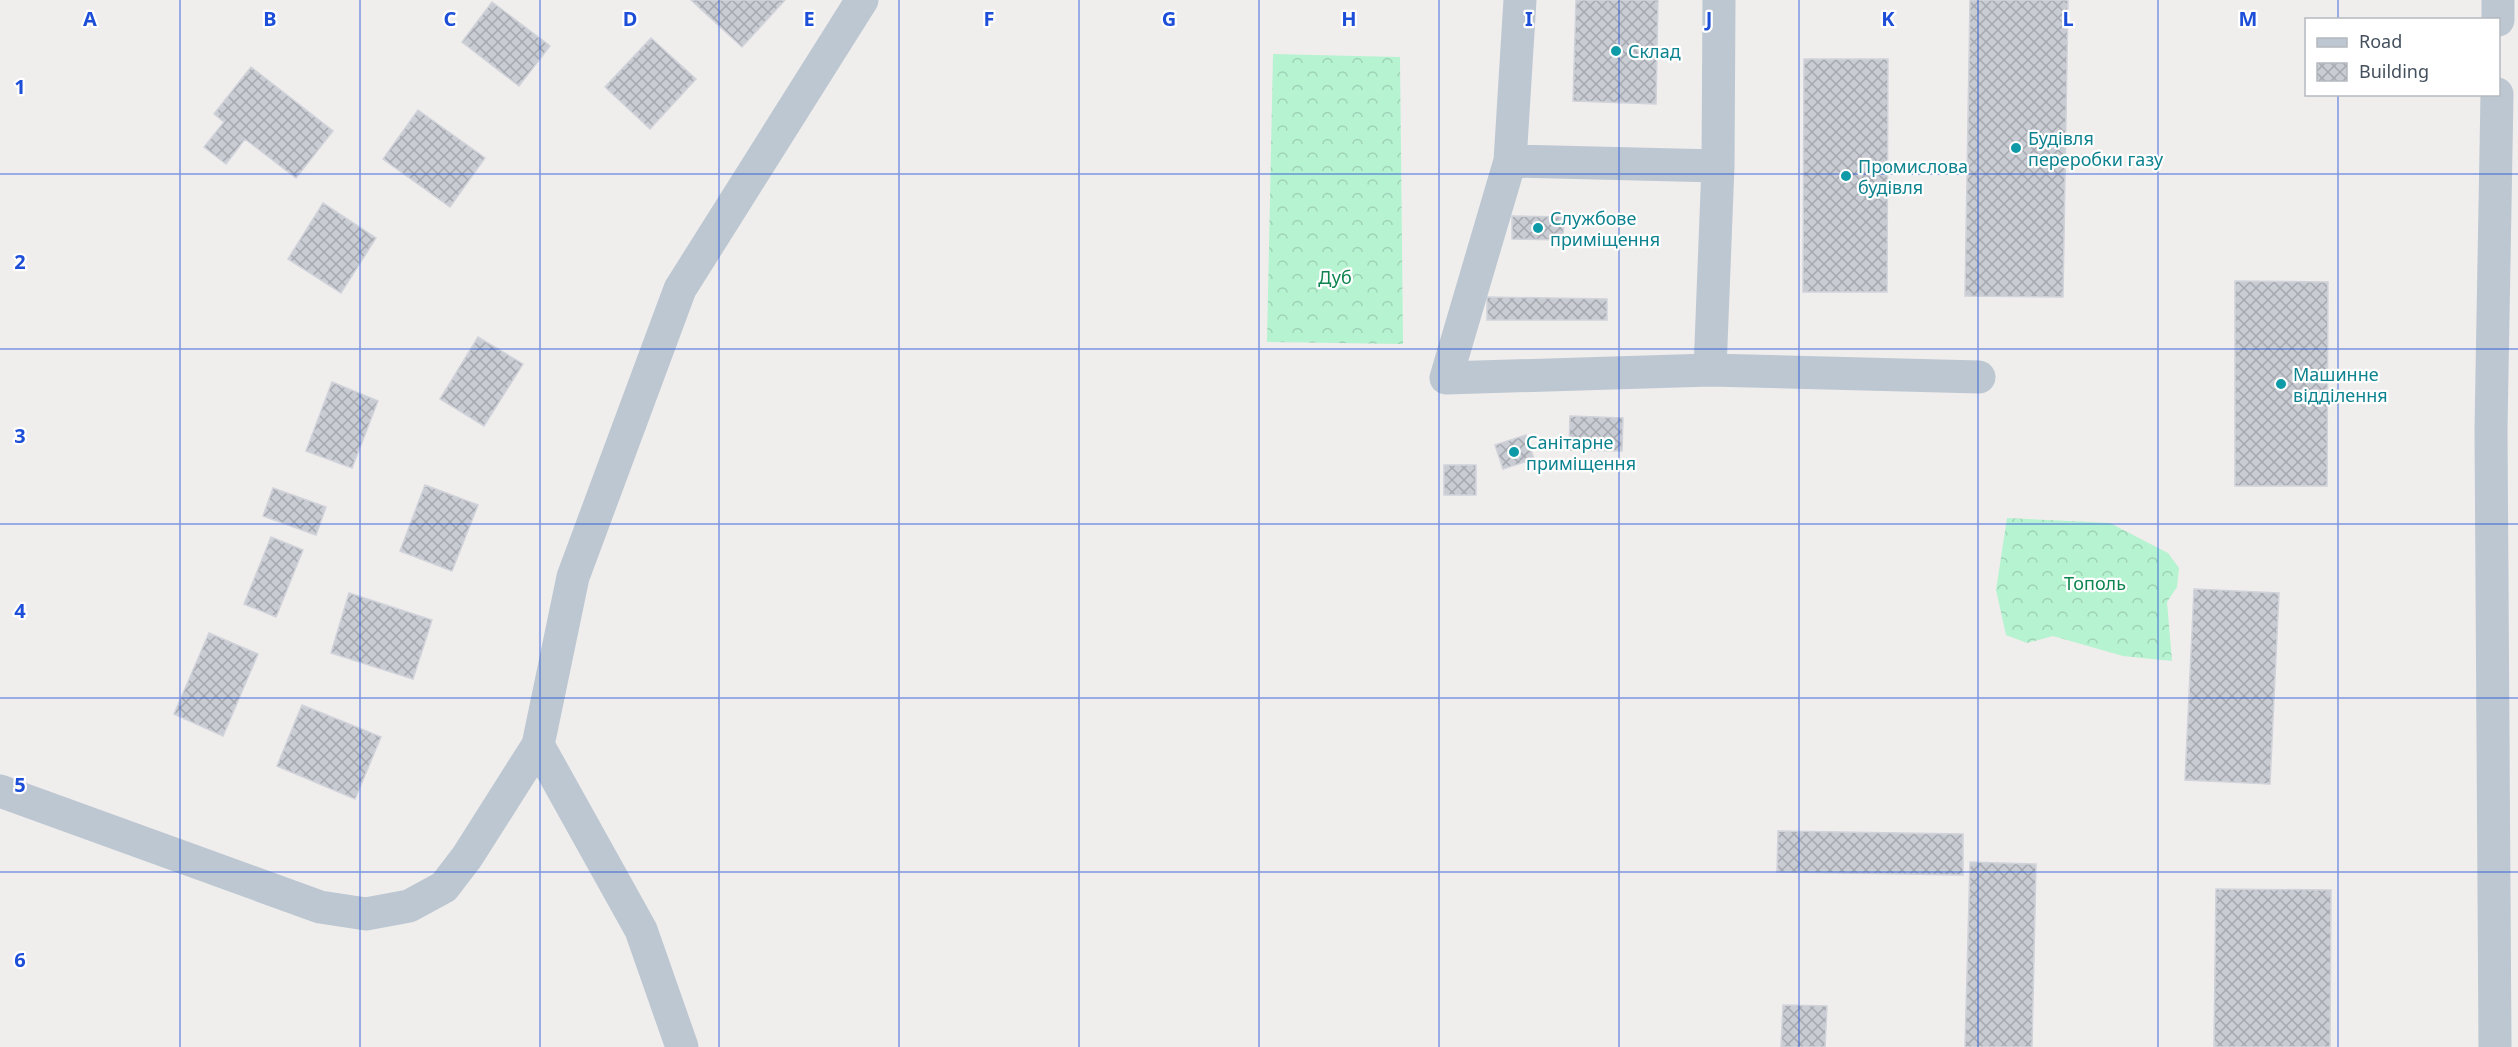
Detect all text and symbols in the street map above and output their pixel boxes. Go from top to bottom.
text: A [83,5,97,32]
text: B [263,5,277,32]
text: C [444,5,457,32]
text: D [623,5,637,32]
text: E [803,5,815,32]
text: F [984,5,994,32]
text: G [1162,5,1176,32]
text: H [1341,5,1357,32]
text: I [1525,5,1533,32]
text: J [1704,5,1712,32]
text: K [1881,5,1895,32]
text: L [2062,5,2074,32]
text: M [2239,5,2257,32]
legend [2305,18,2500,96]
text: Road [2359,29,2402,53]
place label: Склад [1628,39,1681,63]
marker: Склад [1609,44,1623,58]
text: Building [2359,59,2429,83]
text: 1 [14,73,26,100]
place label: Будівля переробки газу [2028,126,2164,171]
marker: Будівля переробки газу [2009,141,2023,155]
place label: Промислова будівля [1858,154,1968,199]
marker: Промислова будівля [1839,169,1853,183]
place label: Службове приміщення [1550,206,1660,251]
marker: Службове приміщення [1531,221,1545,235]
text: 2 [14,248,26,275]
park label: Дуб [1318,265,1352,289]
place label: Машинне відділення [2293,362,2388,407]
marker: Машинне відділення [2274,377,2288,391]
text: 3 [14,422,26,449]
place label: Санітарне приміщення [1526,430,1636,475]
marker: Санітарне приміщення [1507,445,1521,459]
park label: Тополь [2064,571,2126,595]
text: 4 [14,597,26,624]
text: 5 [14,771,26,798]
text: 6 [14,946,26,973]

